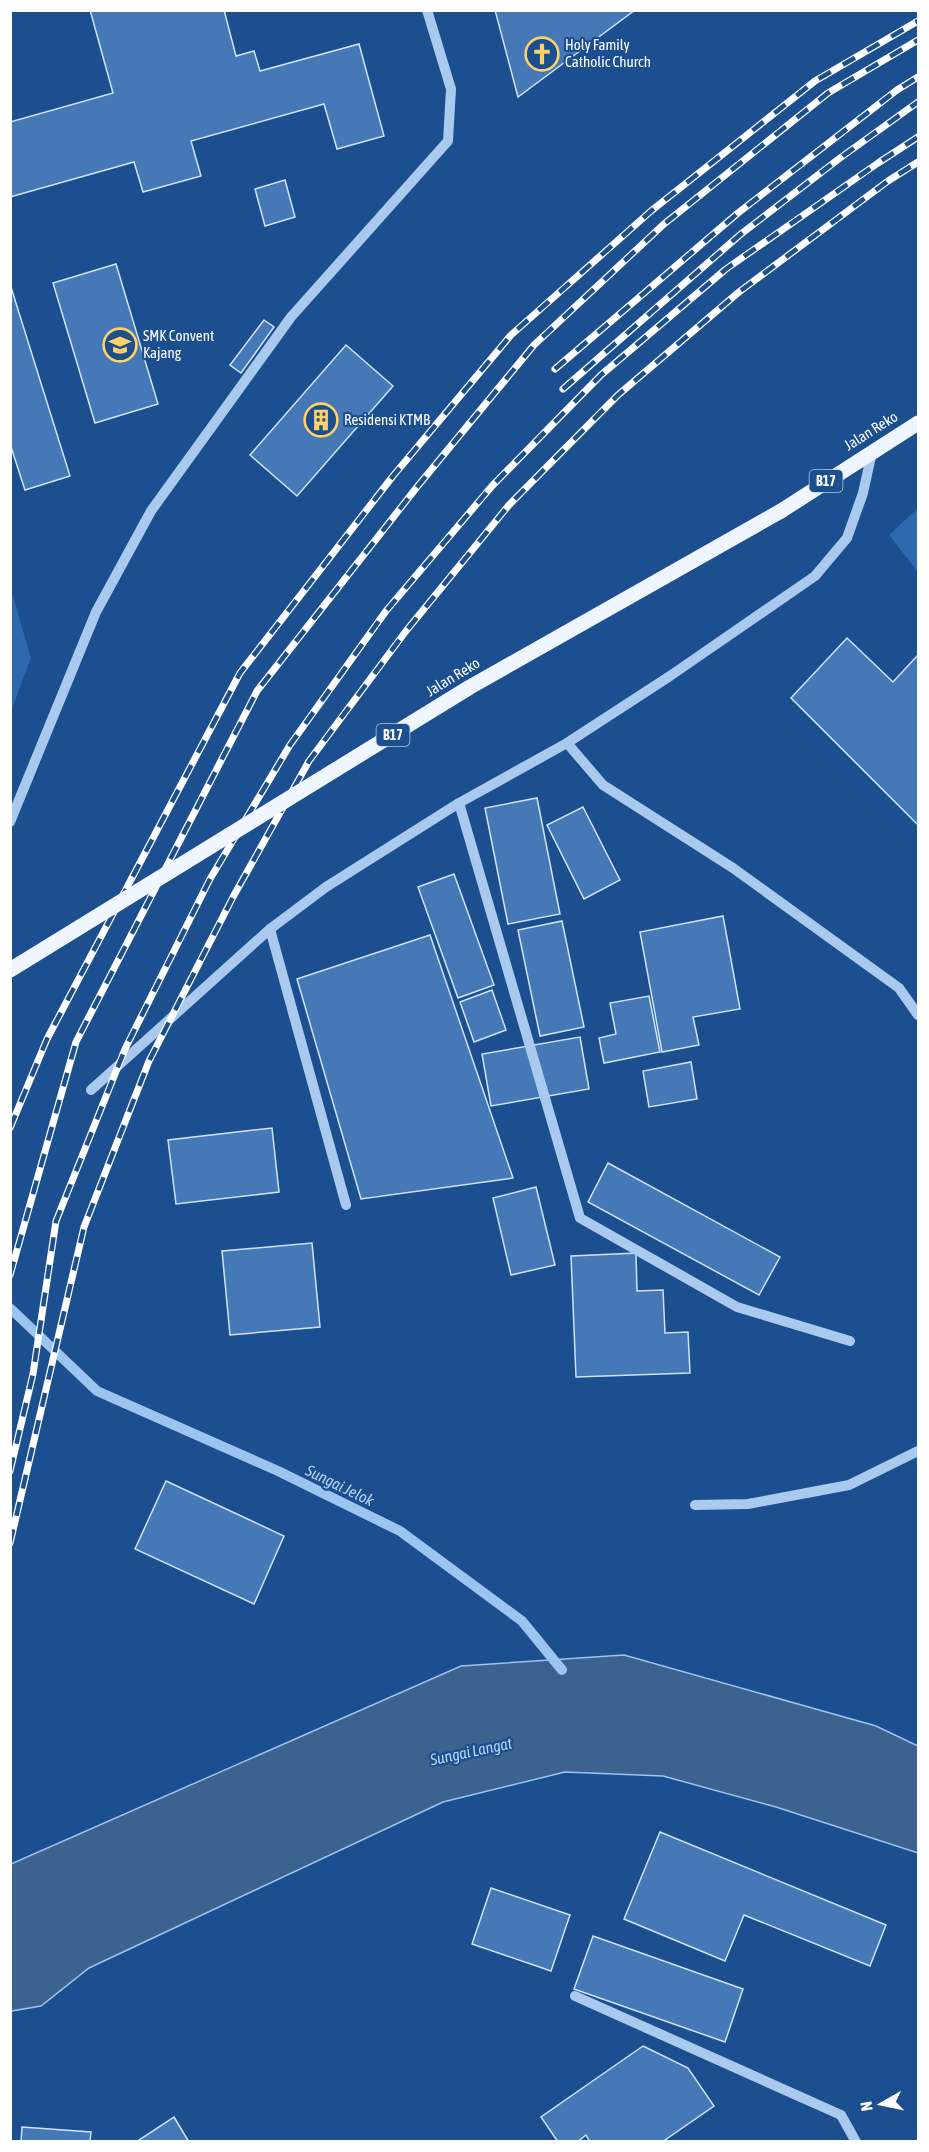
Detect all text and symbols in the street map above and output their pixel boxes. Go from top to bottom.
church icon: Holy Family Catholic Church [524,36,560,72]
place label: Holy Family Catholic Church [565,36,651,70]
school or university icon: SMK Convent Kajang [102,327,138,363]
place label: SMK Convent Kajang [143,327,214,361]
building icon: Residensi KTMB [303,402,339,438]
street label: Jalan Reko [841,408,901,454]
place label: Residensi KTMB [344,411,430,428]
road number: B17 [810,470,842,492]
street label: Jalan Reko [423,654,483,699]
road number: B17 [376,724,410,746]
water label: Sungai Jelok [302,1460,378,1511]
water label: Sungai Langat [427,1733,514,1770]
north arrow [851,2074,911,2134]
text: N [857,2100,876,2112]

